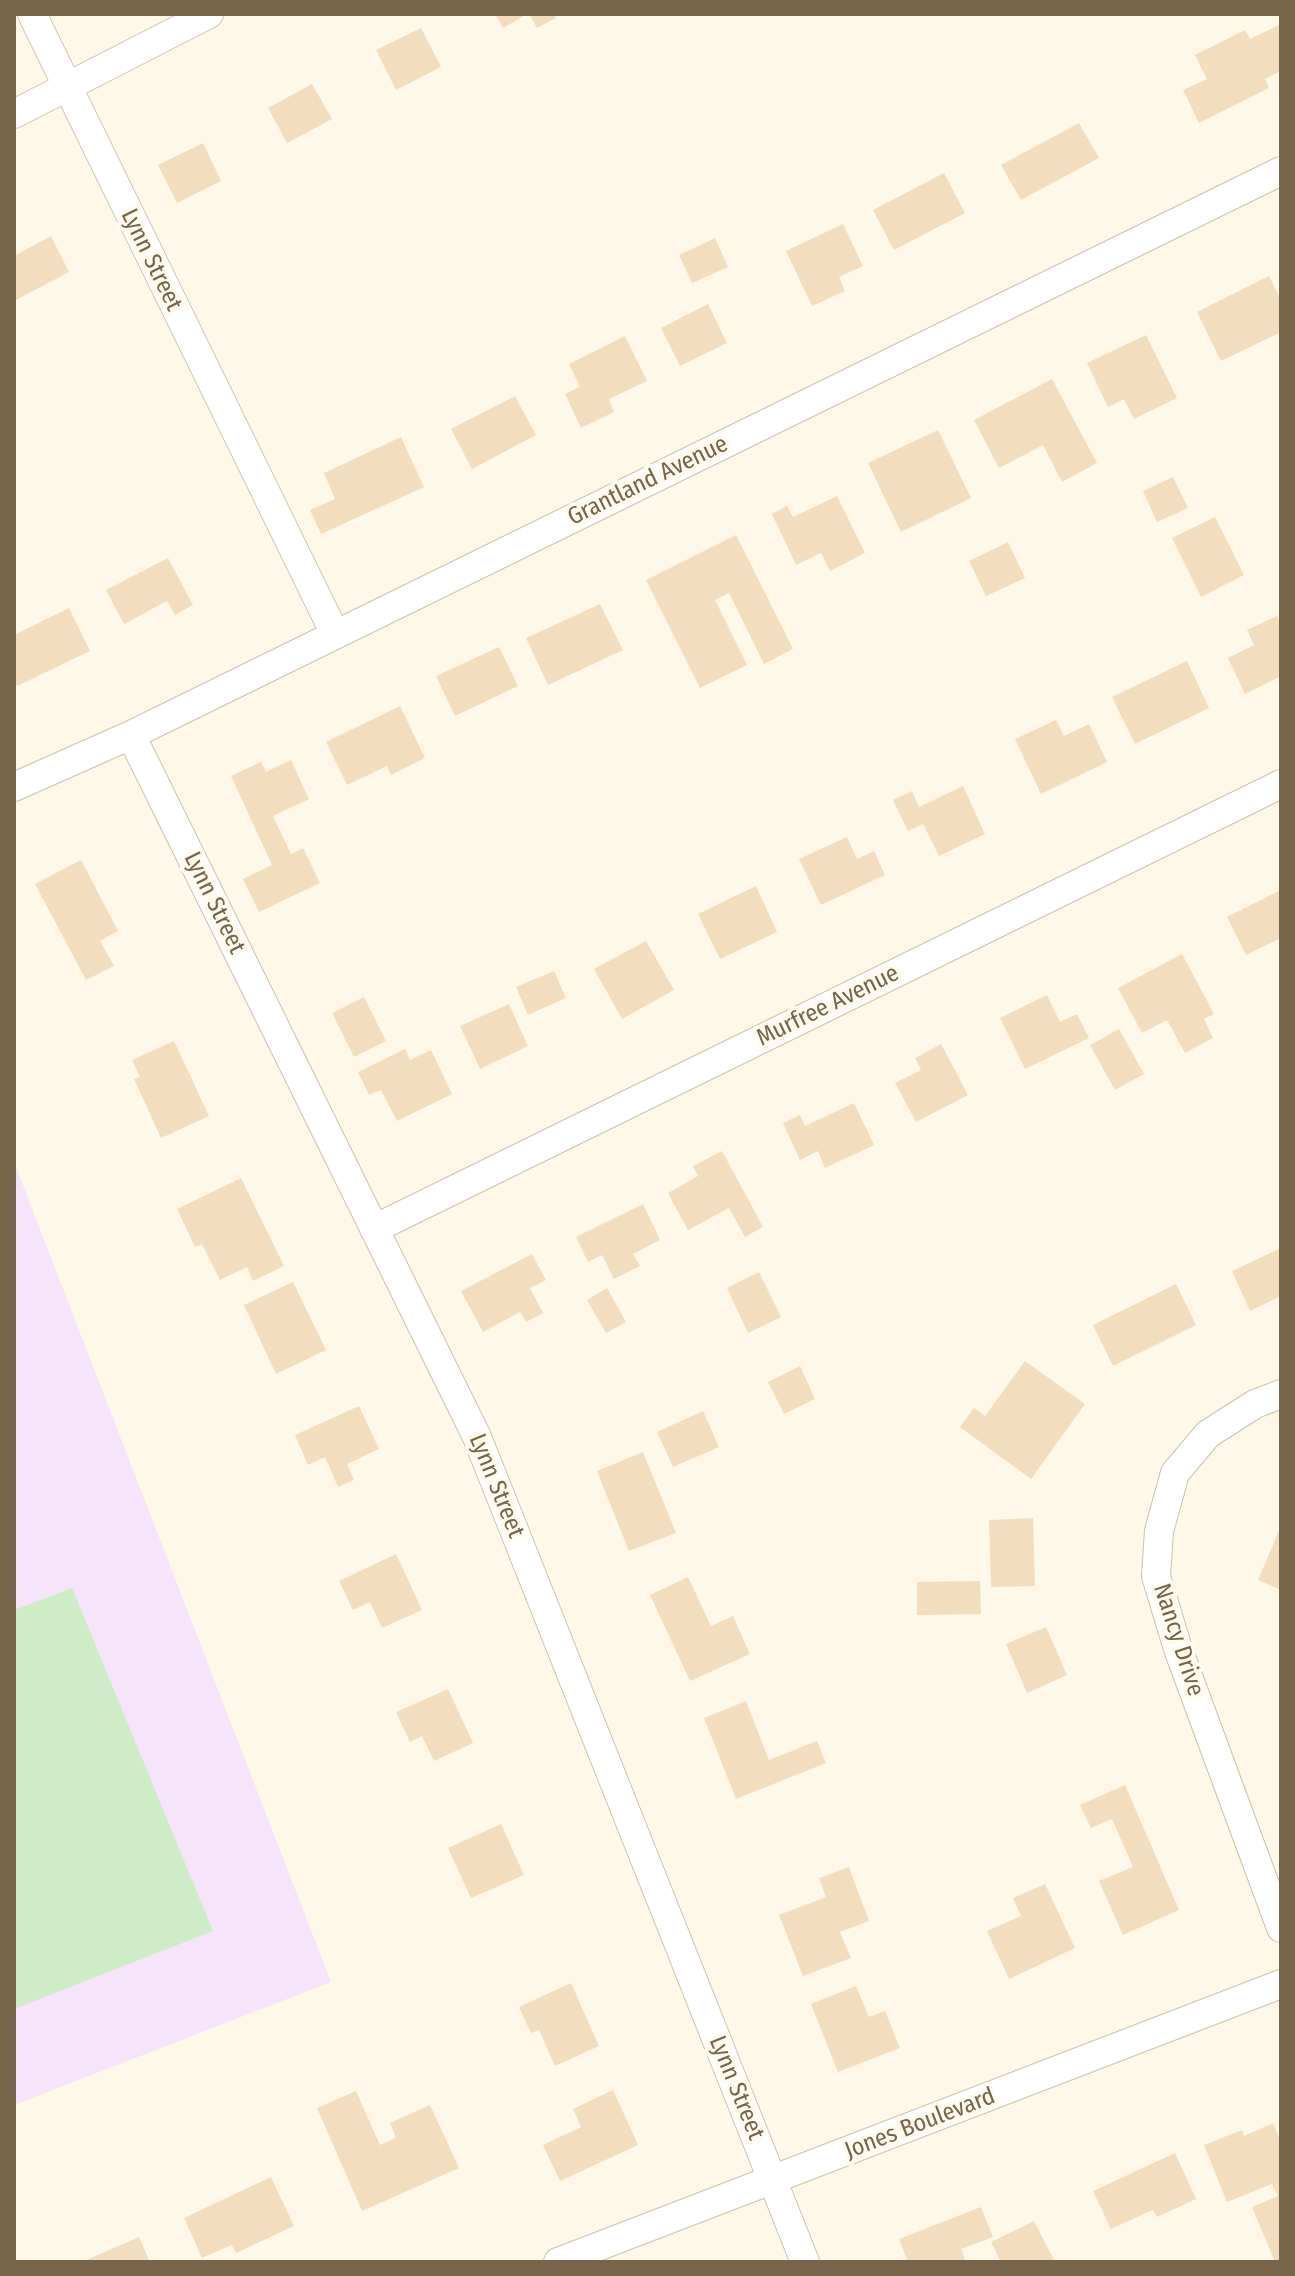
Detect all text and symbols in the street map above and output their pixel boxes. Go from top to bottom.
street label: Lynn Street [114,204,188,316]
street label: Grantland Avenue [563,430,733,532]
street label: Lynn Street [177,847,251,959]
street label: Murfree Avenue [752,959,904,1053]
street label: Lynn Street [462,1430,530,1542]
street label: Nancy Drive [1146,1580,1210,1700]
street label: Lynn Street [702,2032,770,2144]
street label: Jones Boulevard [841,2082,999,2166]

